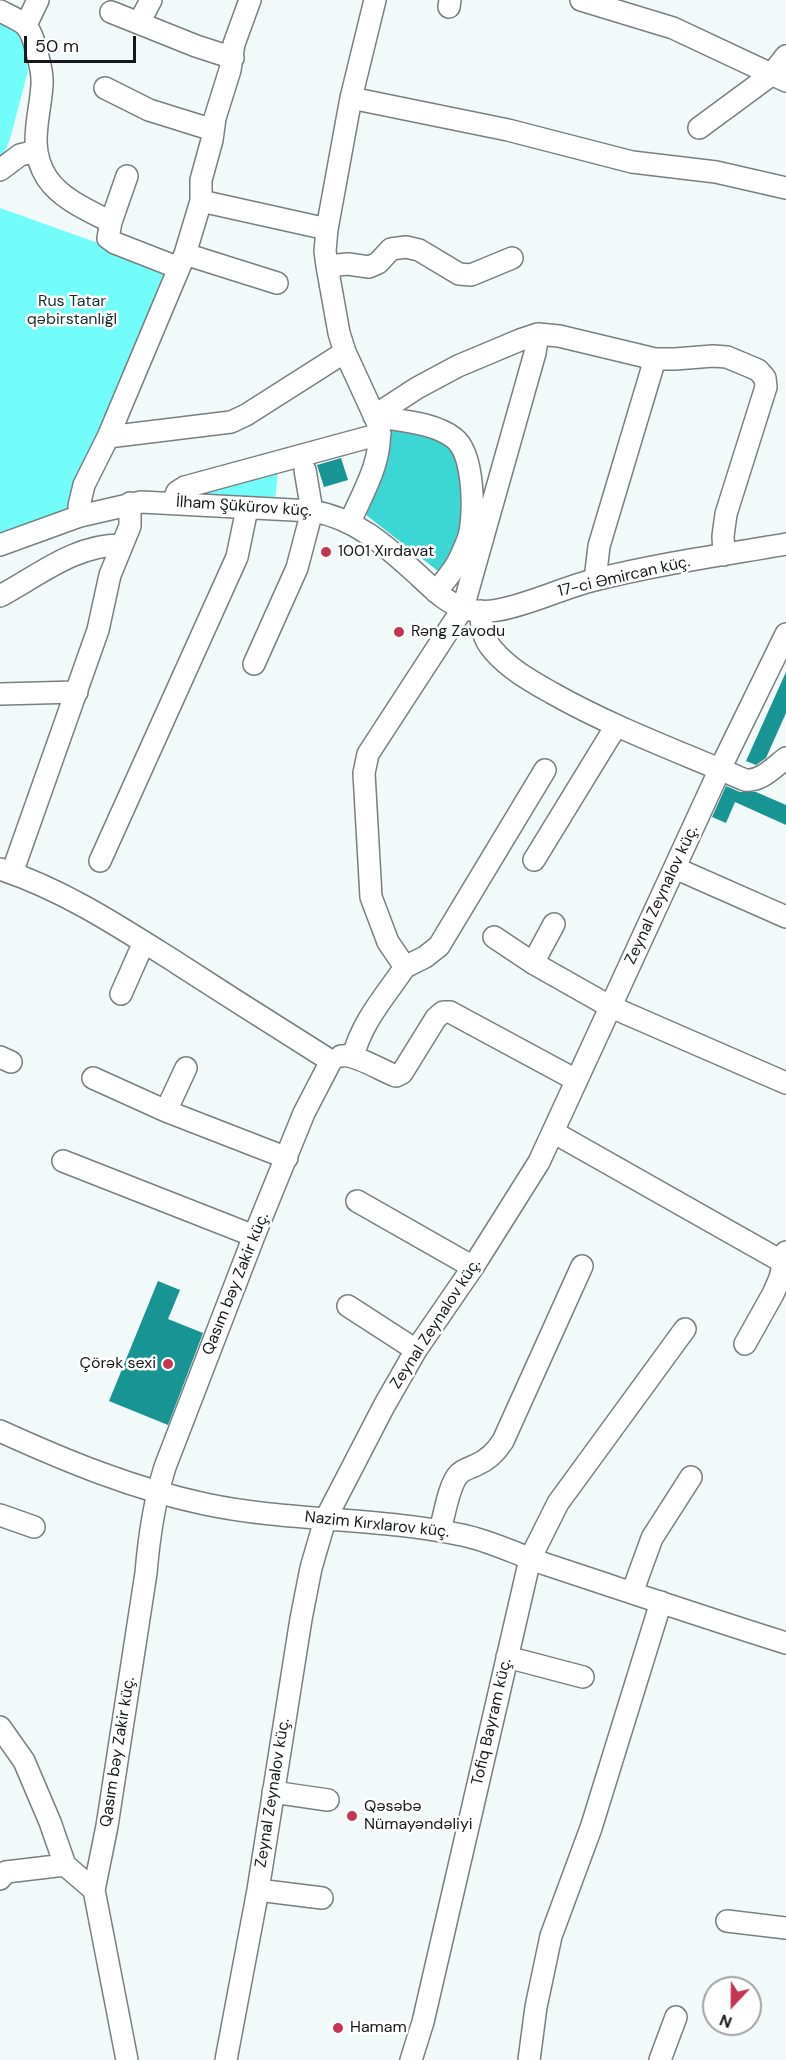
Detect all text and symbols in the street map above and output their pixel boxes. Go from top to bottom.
scale bar [27,24,140,62]
text: 50 m [35,34,79,58]
park label: Rus Tatar qəbirstanlığl [27,292,117,330]
street label: İlham Şükürov küç. [175,493,313,521]
place label: 1001 Xırdavat [338,542,434,562]
marker: 1001 Xırdavat [319,545,333,559]
street label: 17-ci Əmircan küç. [556,552,692,602]
place label: Rəng Zavodu [411,622,505,642]
marker: Rəng Zavodu [392,625,406,639]
street label: Zeynal Zeynalov küç. [621,822,703,968]
street label: Qasım bəy Zakir küç. [199,1210,273,1358]
street label: Zeynal Zeynalov küç. [387,1255,485,1393]
place label: Çörək sexi [79,1354,156,1374]
marker: Çörək sexi [161,1357,175,1371]
street label: Nazim Kırxlarov küç. [304,1508,450,1542]
street label: Tofiq Bayram küç. [468,1656,516,1788]
street label: Qasım bəy Zakir küç. [97,1675,139,1829]
street label: Zeynal Zeynalov küç. [252,1717,294,1869]
place label: Qəsəbə Nümayəndəliyi [364,1797,473,1835]
marker: Qəsəbə Nümayəndəliyi [345,1809,359,1823]
north arrow [702,1976,762,2036]
text: N [716,2009,735,2033]
place label: Hamam [350,2018,407,2038]
marker: Hamam [331,2021,345,2035]

